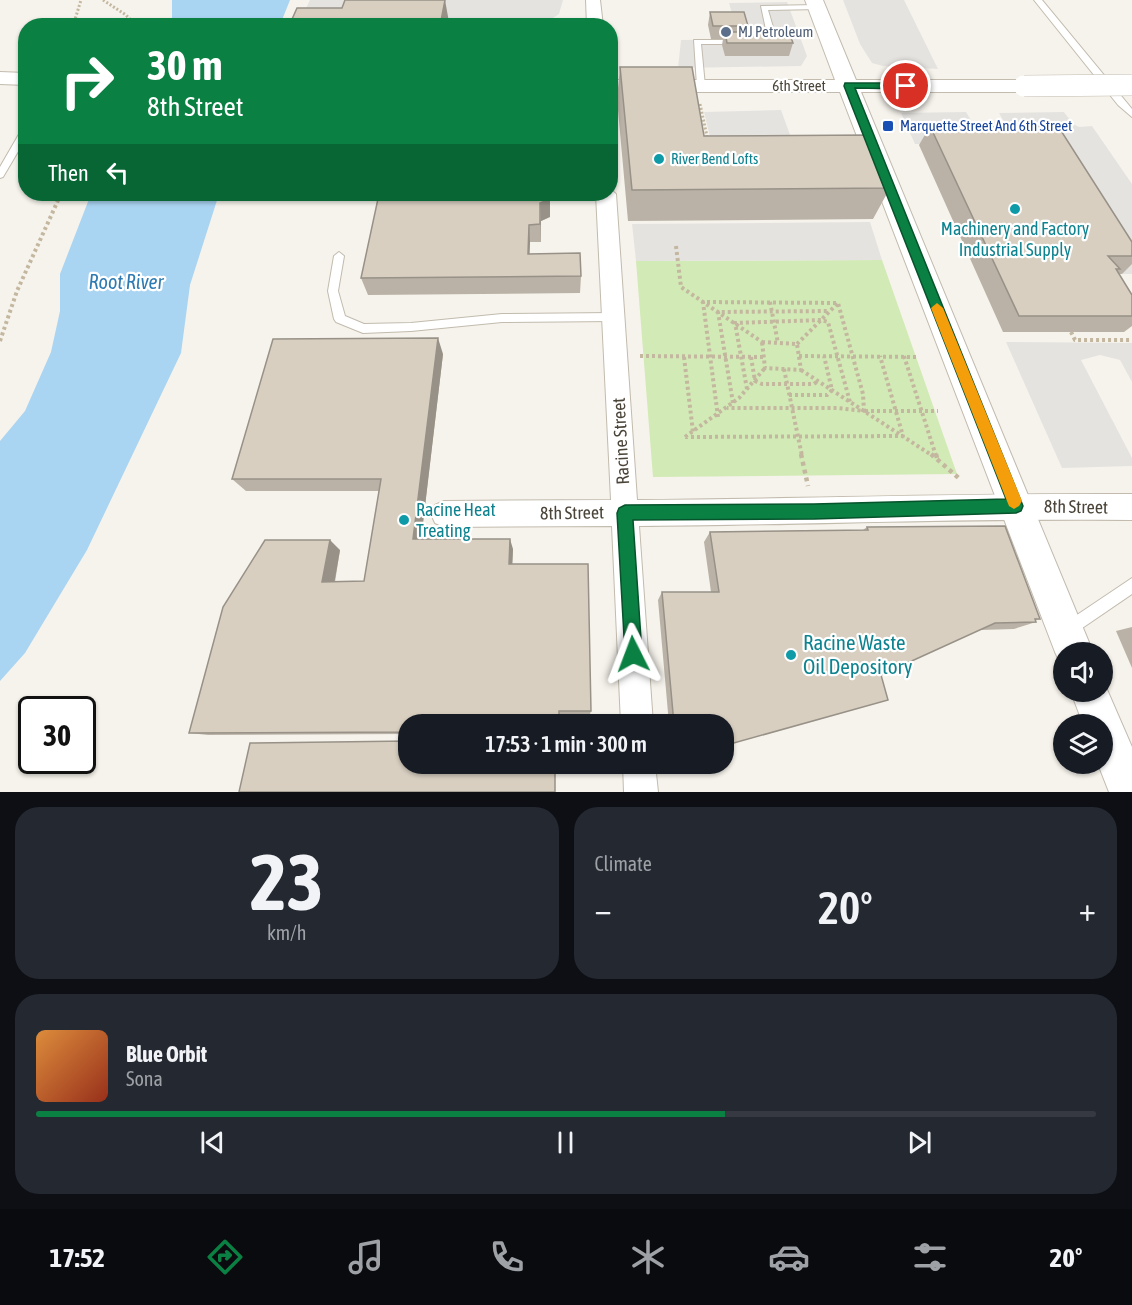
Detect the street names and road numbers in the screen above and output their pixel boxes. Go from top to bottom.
street label: 6th Street [772,77,826,94]
street label: Racine Street [608,397,633,485]
street label: 8th Street [1044,495,1108,518]
street label: 8th Street [540,501,604,524]

